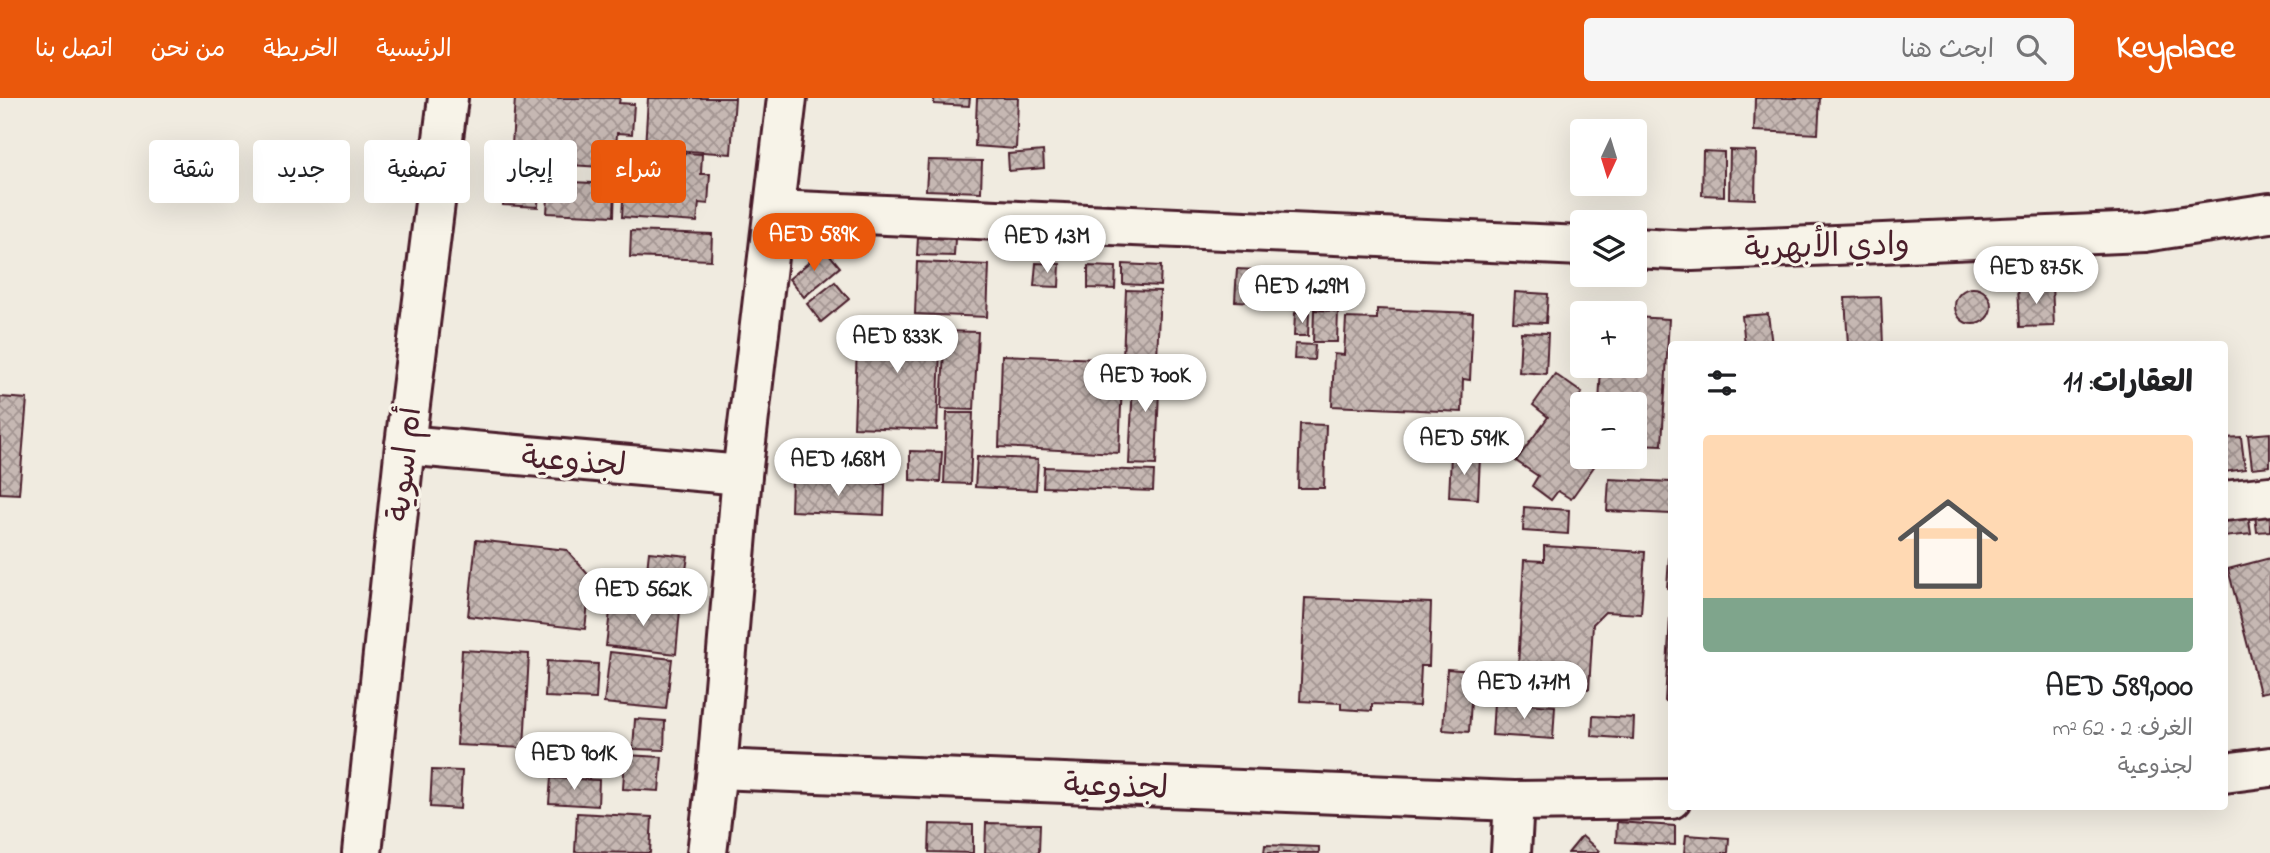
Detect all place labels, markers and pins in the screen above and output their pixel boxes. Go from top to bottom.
pin: AED 589K [742,214,886,273]
pin: AED 1.3M [975,216,1119,275]
pin: AED 875K [1964,246,2108,306]
pin: AED 1.29M [1222,266,1382,325]
pin: AED 833K [825,316,969,375]
pin: AED 700K [1073,354,1217,414]
pin: AED 591K [1392,418,1536,477]
pin: AED 1.68M [758,438,918,498]
pin: AED 562K [571,568,715,628]
pin: AED 1.71M [1444,662,1604,721]
pin: AED 901K [502,732,646,792]

